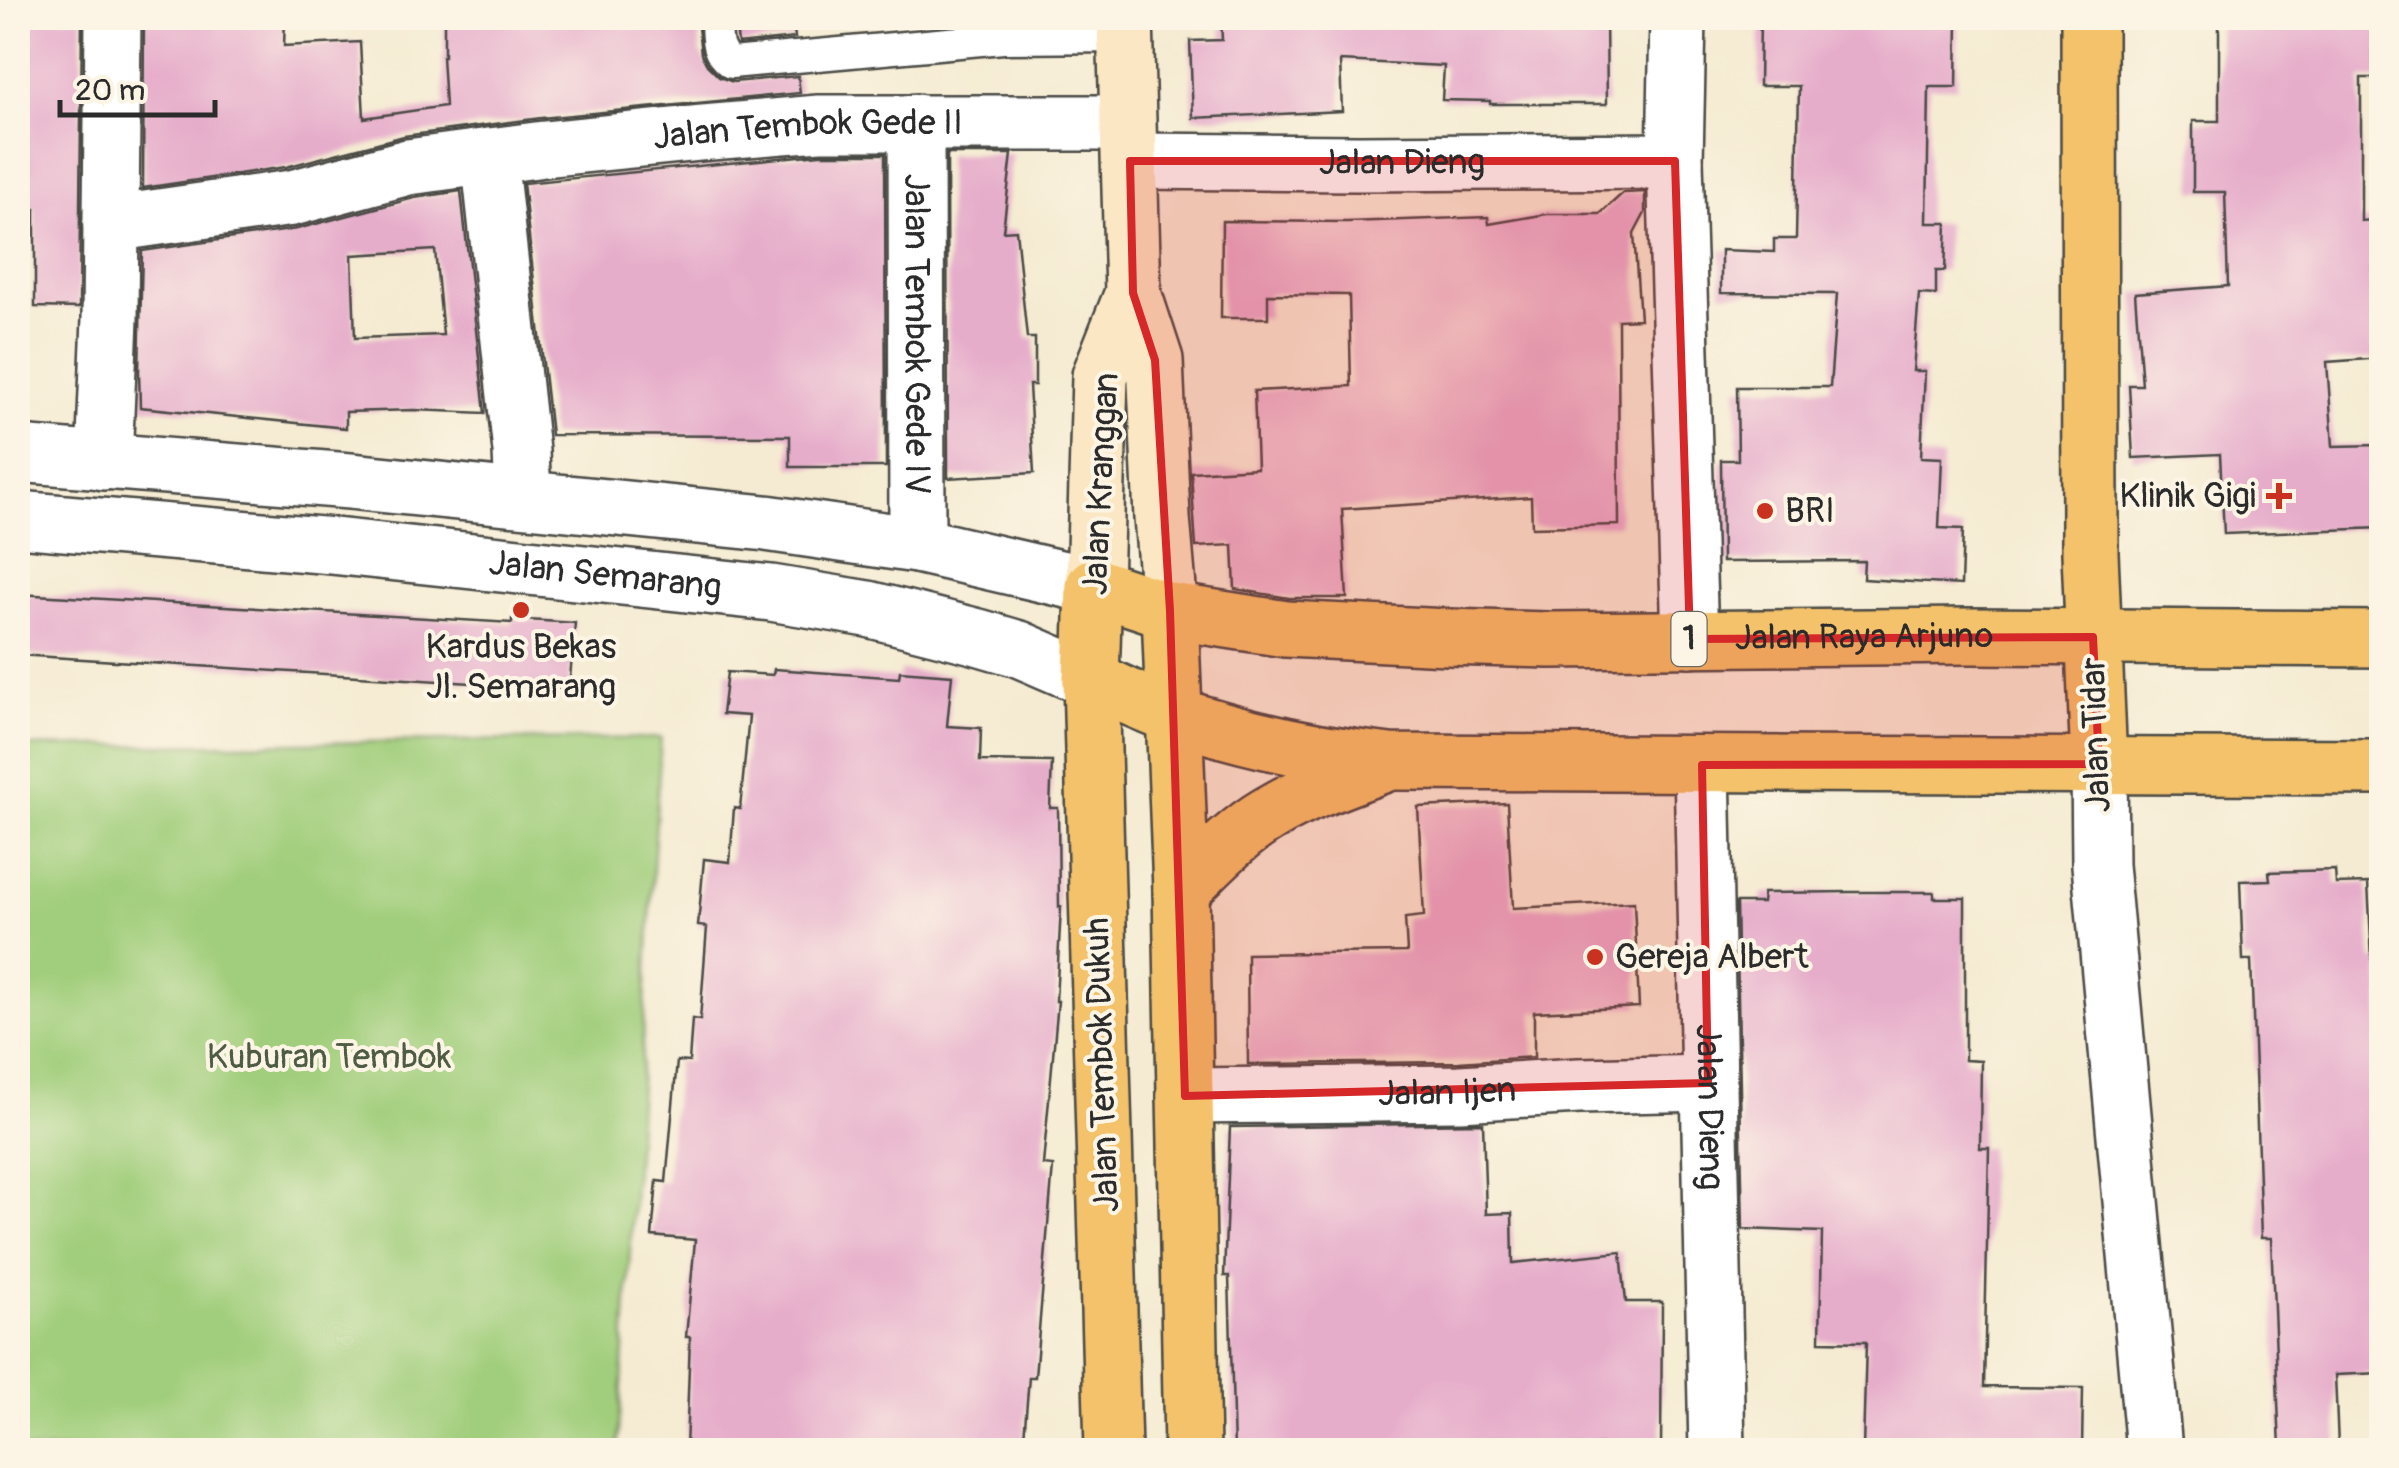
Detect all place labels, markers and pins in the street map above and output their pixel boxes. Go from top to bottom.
place label: Klinik Gigi [2119,474,2256,518]
marker: Klinik Gigi [2266,483,2292,509]
place label: BRI [1785,489,1835,533]
marker: BRI [1754,500,1776,522]
marker: Kardus Bekas Jl. Semarang [510,599,532,621]
place label: Kardus Bekas Jl. Semarang [426,625,617,709]
place label: Gereja Albert [1615,935,1809,979]
marker: Gereja Albert [1584,946,1606,968]

